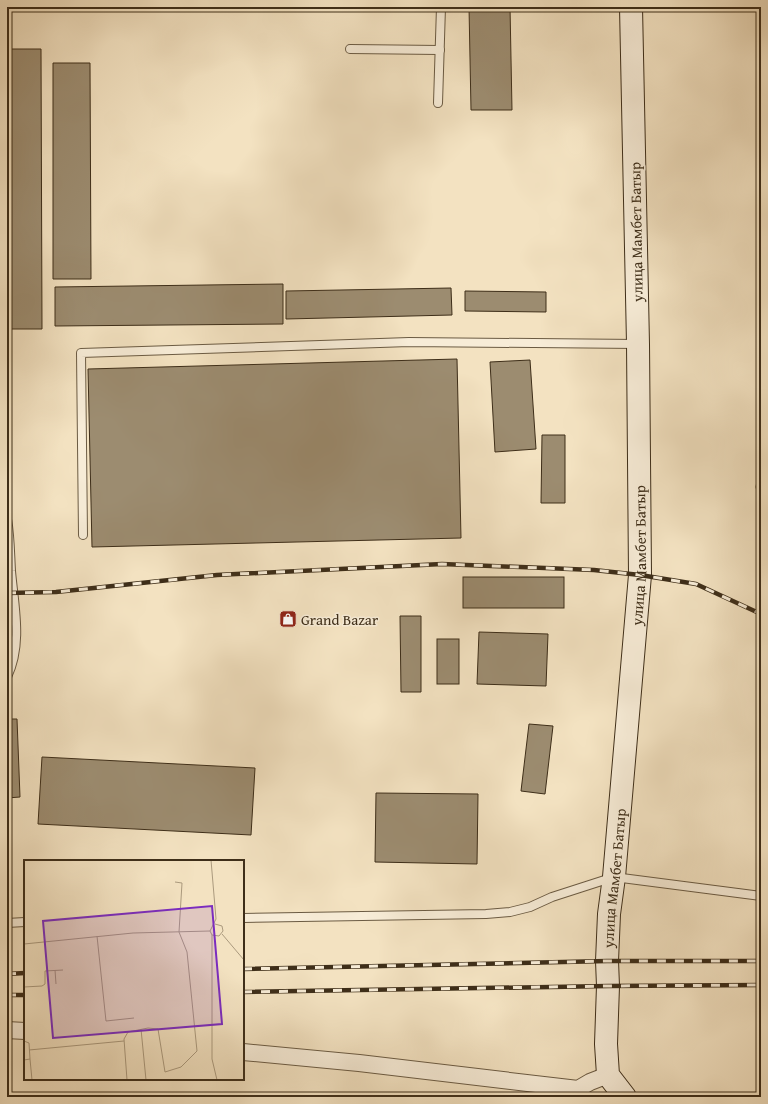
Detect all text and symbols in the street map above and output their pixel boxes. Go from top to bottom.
street label: улица Мамбет Батыр [624,162,648,303]
street label: улица Мамбет Батыр [625,485,651,627]
shop icon: Grand Bazar [278,609,298,629]
place label: Grand Bazar [301,609,378,630]
street label: улица Мамбет Батыр [597,807,630,950]
inset map [24,860,244,1080]

